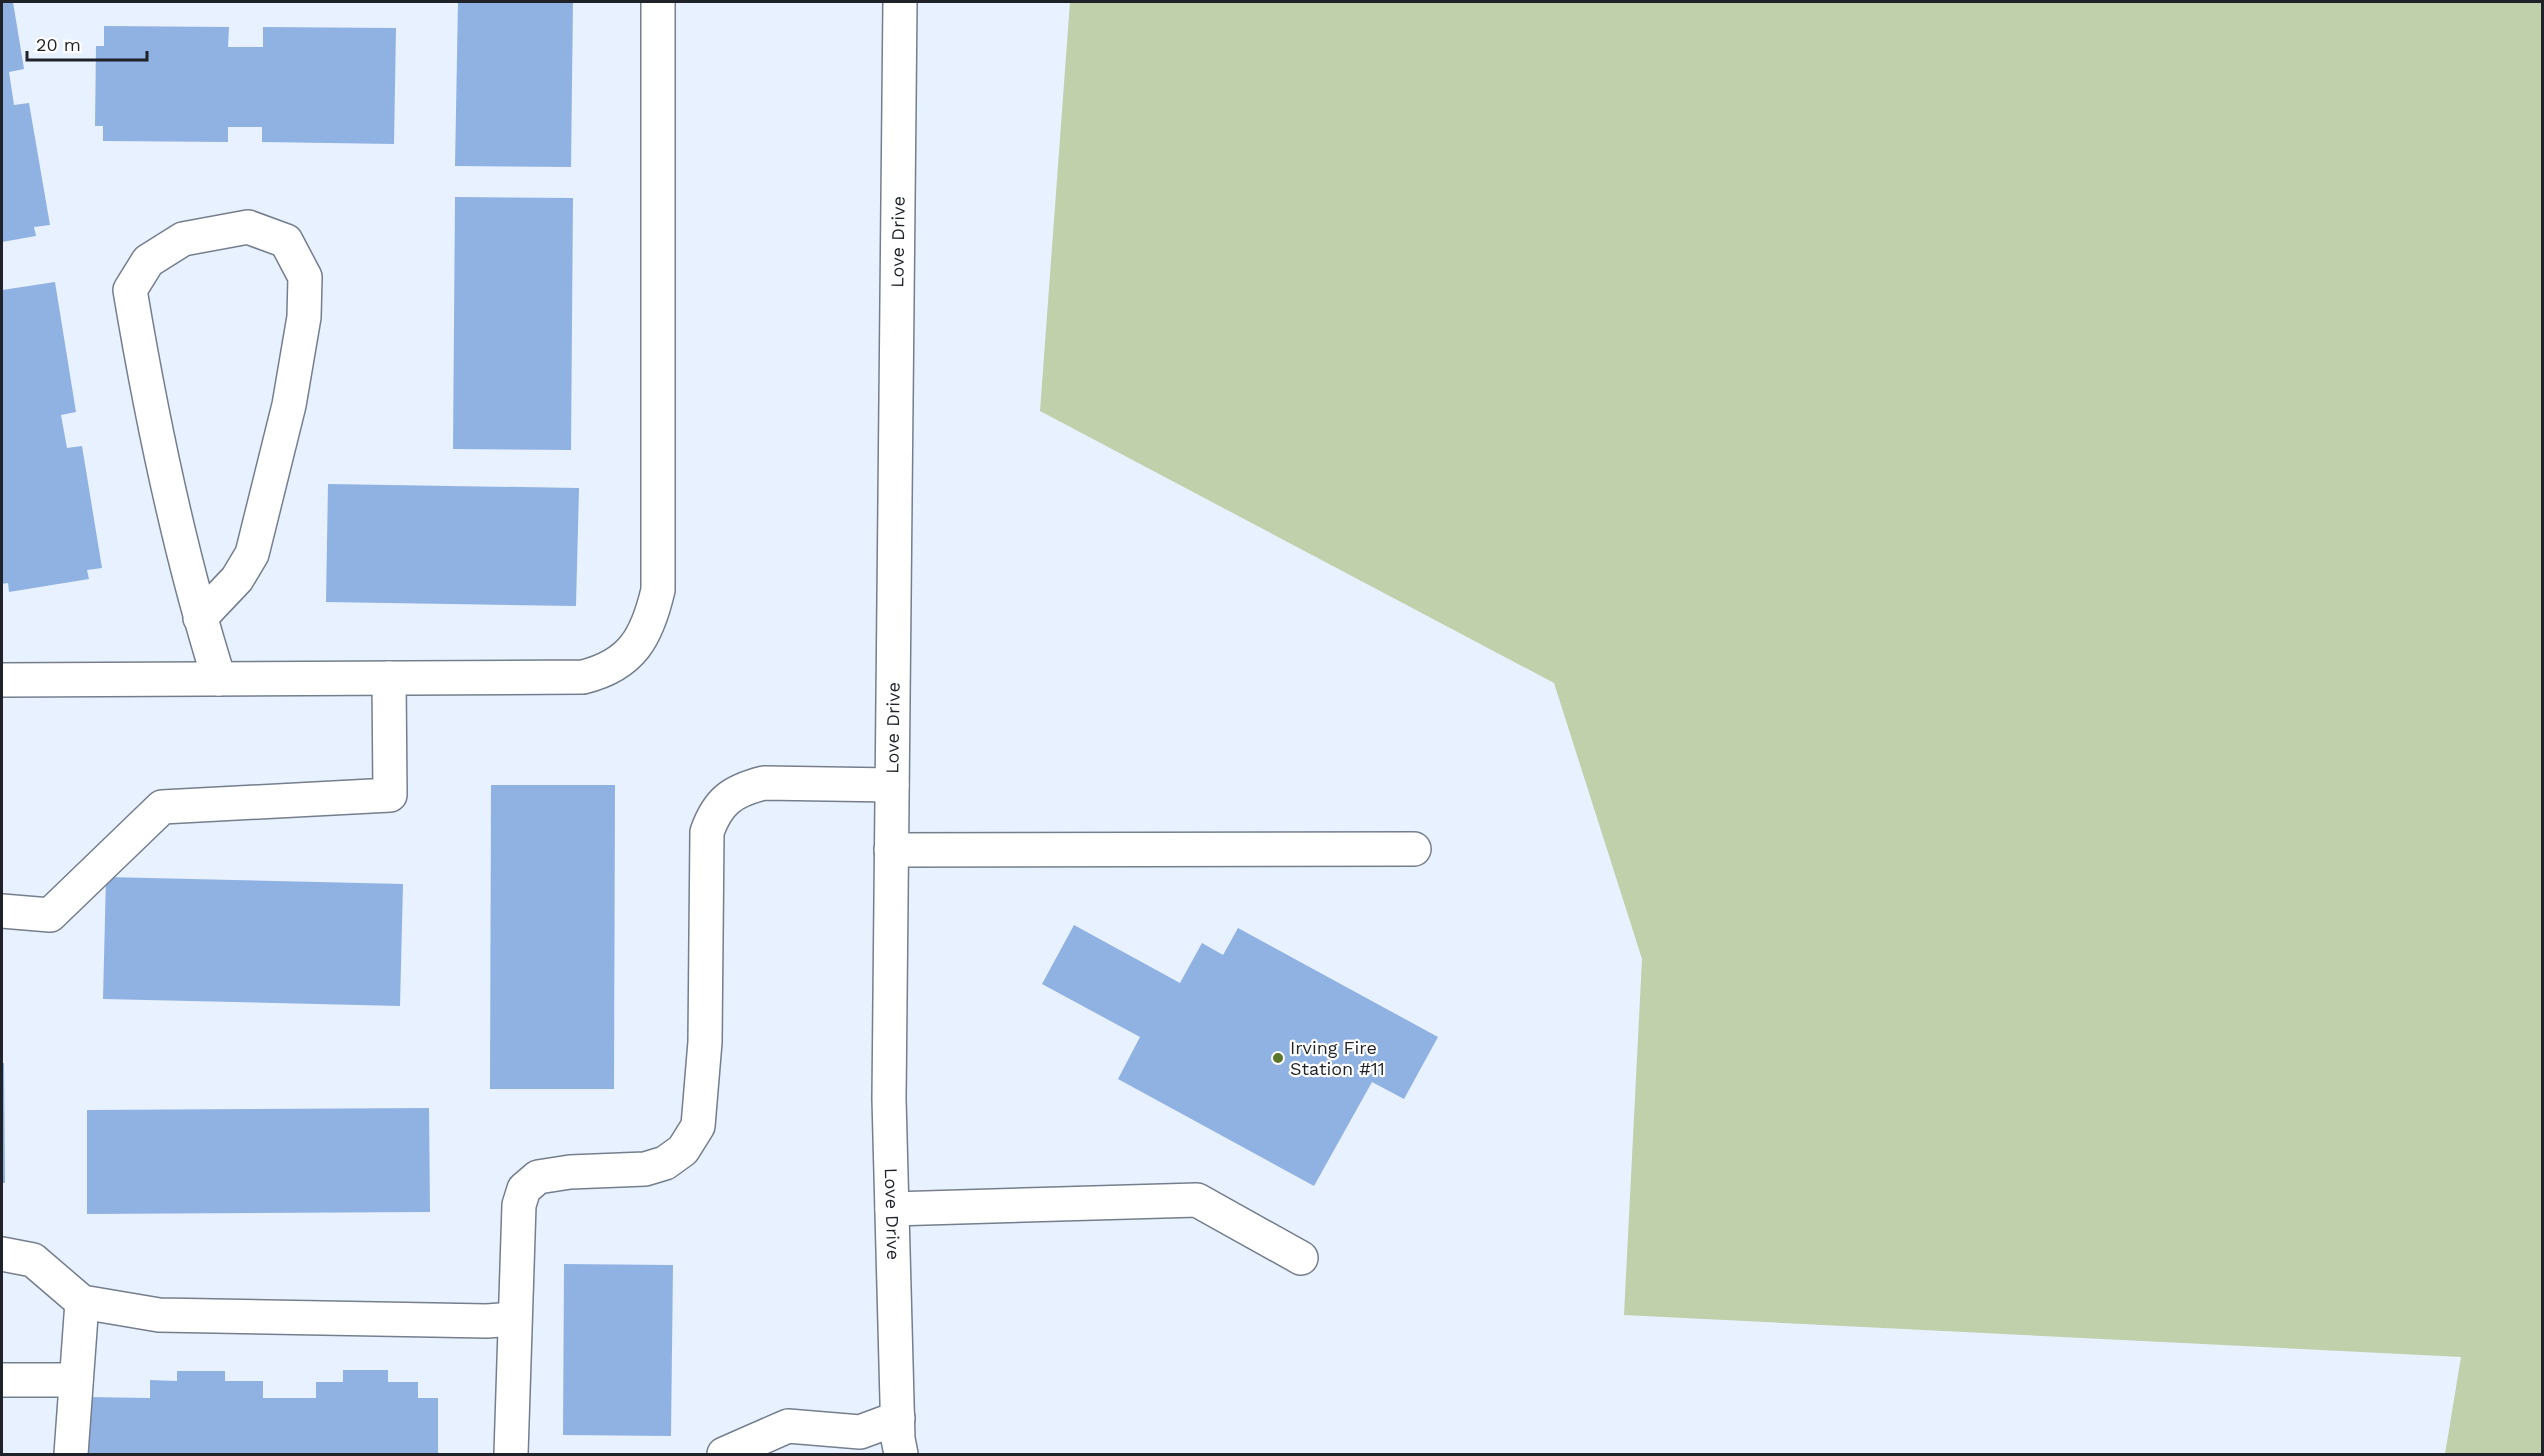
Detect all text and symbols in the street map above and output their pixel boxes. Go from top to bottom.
scale bar [27,24,147,62]
text: 20 m [36,34,81,55]
street label: Love Drive [886,196,909,288]
street label: Love Drive [881,682,904,774]
place label: Irving Fire Station #11 [1290,1037,1385,1079]
marker: Irving Fire Station #11 [1271,1051,1285,1065]
street label: Love Drive [881,1168,904,1260]

